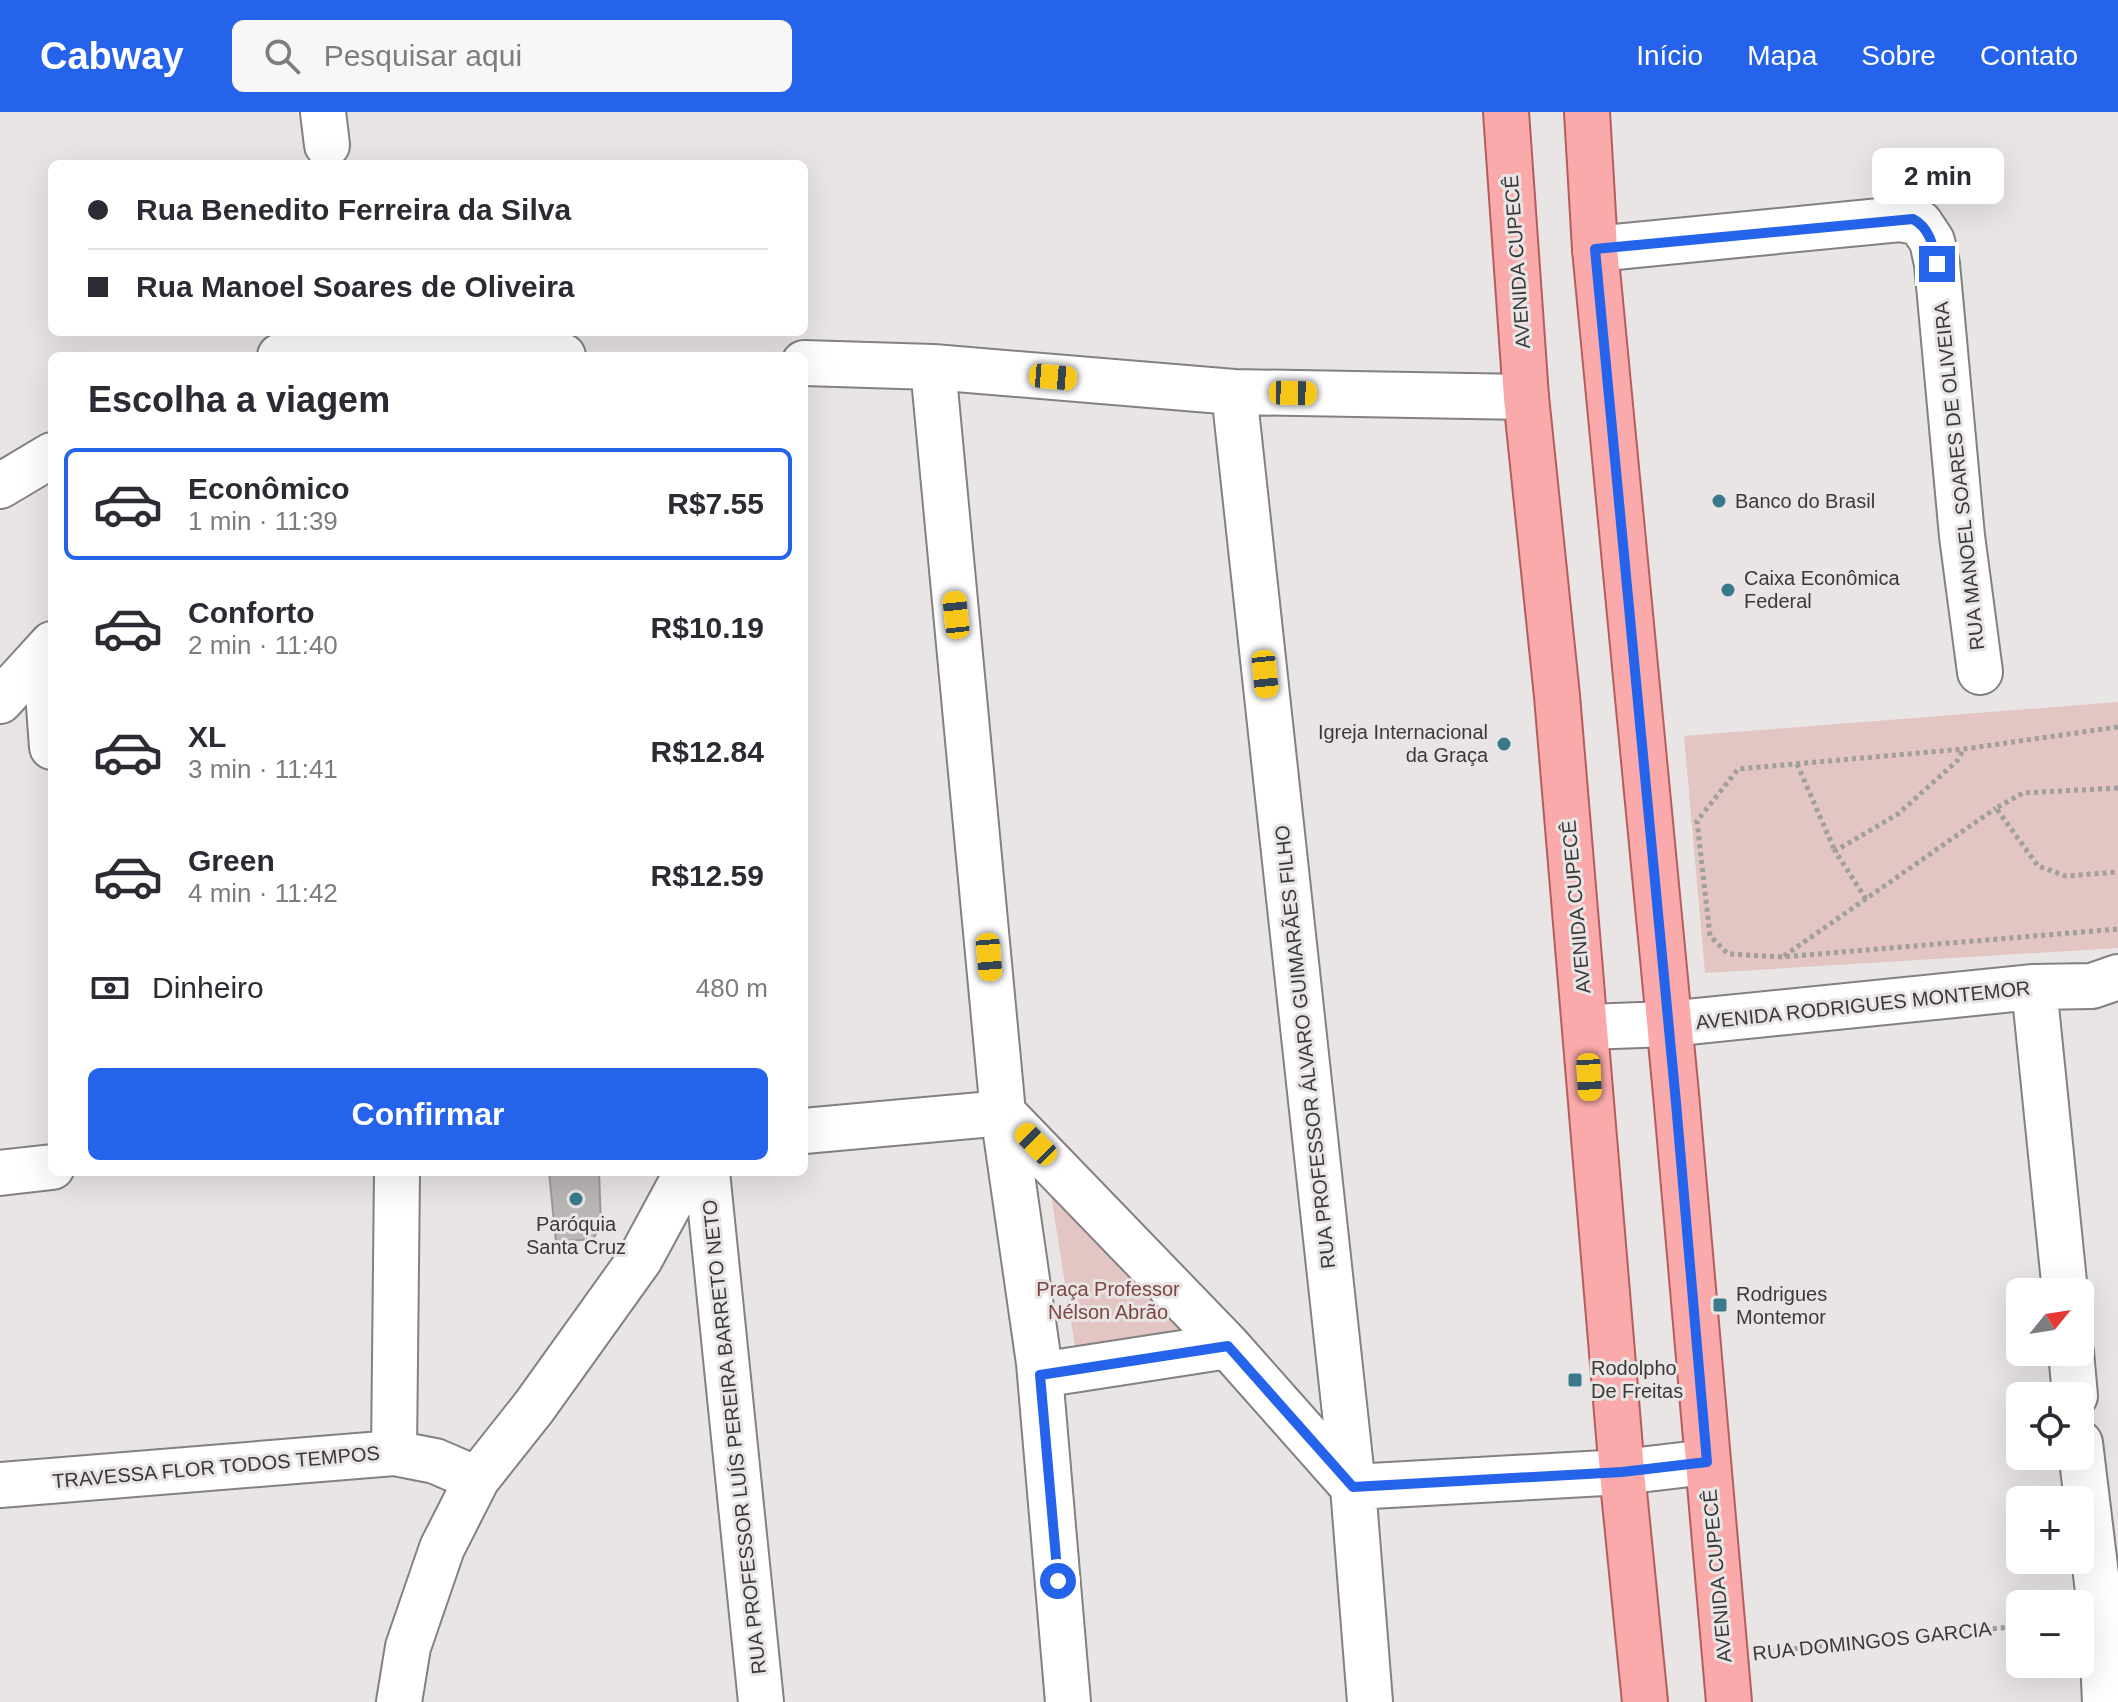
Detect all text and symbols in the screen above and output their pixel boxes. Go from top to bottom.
search box [232,20,792,92]
icon: search [260,34,304,78]
text: Cabway [40,35,184,77]
text: Pesquisar aqui [324,39,522,72]
text: Início [1636,40,1703,71]
text: Mapa [1747,40,1817,71]
text: Sobre [1861,40,1936,71]
text: Contato [1980,40,2078,71]
callout: 2 min [1871,148,2003,204]
text: 2 min [1904,161,1972,191]
street label: AVENIDA CUPECÊ [1500,174,1534,350]
text: Rua Benedito Ferreira da Silva [136,193,571,226]
route end [1919,246,1955,282]
text: Rua Manoel Soares de Oliveira [136,270,575,303]
street label: RUA MANOEL SOARES DE OLIVEIRA [1930,300,1988,651]
car [1028,363,1078,391]
text: Escolha a viagem [88,379,390,420]
car [1269,381,1317,405]
icon: car [92,468,164,540]
text: Econômico [188,472,350,505]
text: R$7.55 [667,487,764,520]
place label: Banco do Brasil [1735,490,1875,512]
marker: Banco do Brasil [1710,492,1728,510]
text: 1 min · 11:39 [188,506,338,536]
place label: Caixa Econômica Federal [1744,567,1901,612]
marker: Caixa Econômica Federal [1719,581,1737,599]
car [942,590,970,640]
icon: car [92,592,164,664]
text: Conforto [188,596,315,629]
text: R$10.19 [651,611,764,644]
text: 2 min · 11:40 [188,630,338,660]
car [1251,649,1279,699]
icon: car [92,716,164,788]
text: XL [188,720,226,753]
place label: Igreja Internacional da Graça [1318,721,1489,766]
text: R$12.84 [651,735,764,768]
marker: Igreja Internacional da Graça [1495,735,1513,753]
text: 3 min · 11:41 [188,754,338,784]
street label: AVENIDA CUPECÊ [1557,819,1595,995]
street label: RUA PROFESSOR ÁLVARO GUIMARÃES FILHO [1270,824,1339,1270]
icon: car [92,840,164,912]
text: Green [188,844,275,877]
text: R$12.59 [651,859,764,892]
text: 4 min · 11:42 [188,878,338,908]
car [975,932,1003,982]
icon: cash [88,966,132,1010]
text: Dinheiro [152,971,264,1004]
text: 480 m [696,973,768,1003]
street label: AVENIDA RODRIGUES MONTEMOR [1695,976,2031,1034]
car [1576,1052,1602,1102]
button: Confirmar [88,1068,768,1160]
car [1011,1119,1061,1169]
marker: Paróquia Santa Cruz [567,1190,585,1208]
street label: RUA PROFESSOR LUÍS PEREIRA BARRETO NETO [698,1199,770,1675]
place label: Paróquia Santa Cruz [526,1213,626,1258]
park label: Praça Professor Nélson Abrão [1036,1278,1180,1323]
north arrow [2006,1278,2094,1366]
map controls [2006,1278,2094,1678]
place label: Rodrigues Montemor [1736,1283,1827,1328]
marker: Rodrigues Montemor [1711,1296,1729,1314]
place label: Rodolpho De Freitas [1591,1357,1683,1402]
marker: Rodolpho De Freitas [1566,1371,1584,1389]
button: locate [2006,1382,2094,1470]
street label: TRAVESSA FLOR TODOS TEMPOS [51,1442,381,1492]
button: + [2006,1486,2094,1574]
street label: AVENIDA CUPECÊ [1698,1488,1736,1664]
route start [1040,1563,1076,1599]
button: − [2006,1590,2094,1678]
street label: RUA DOMINGOS GARCIA [1751,1617,1993,1664]

